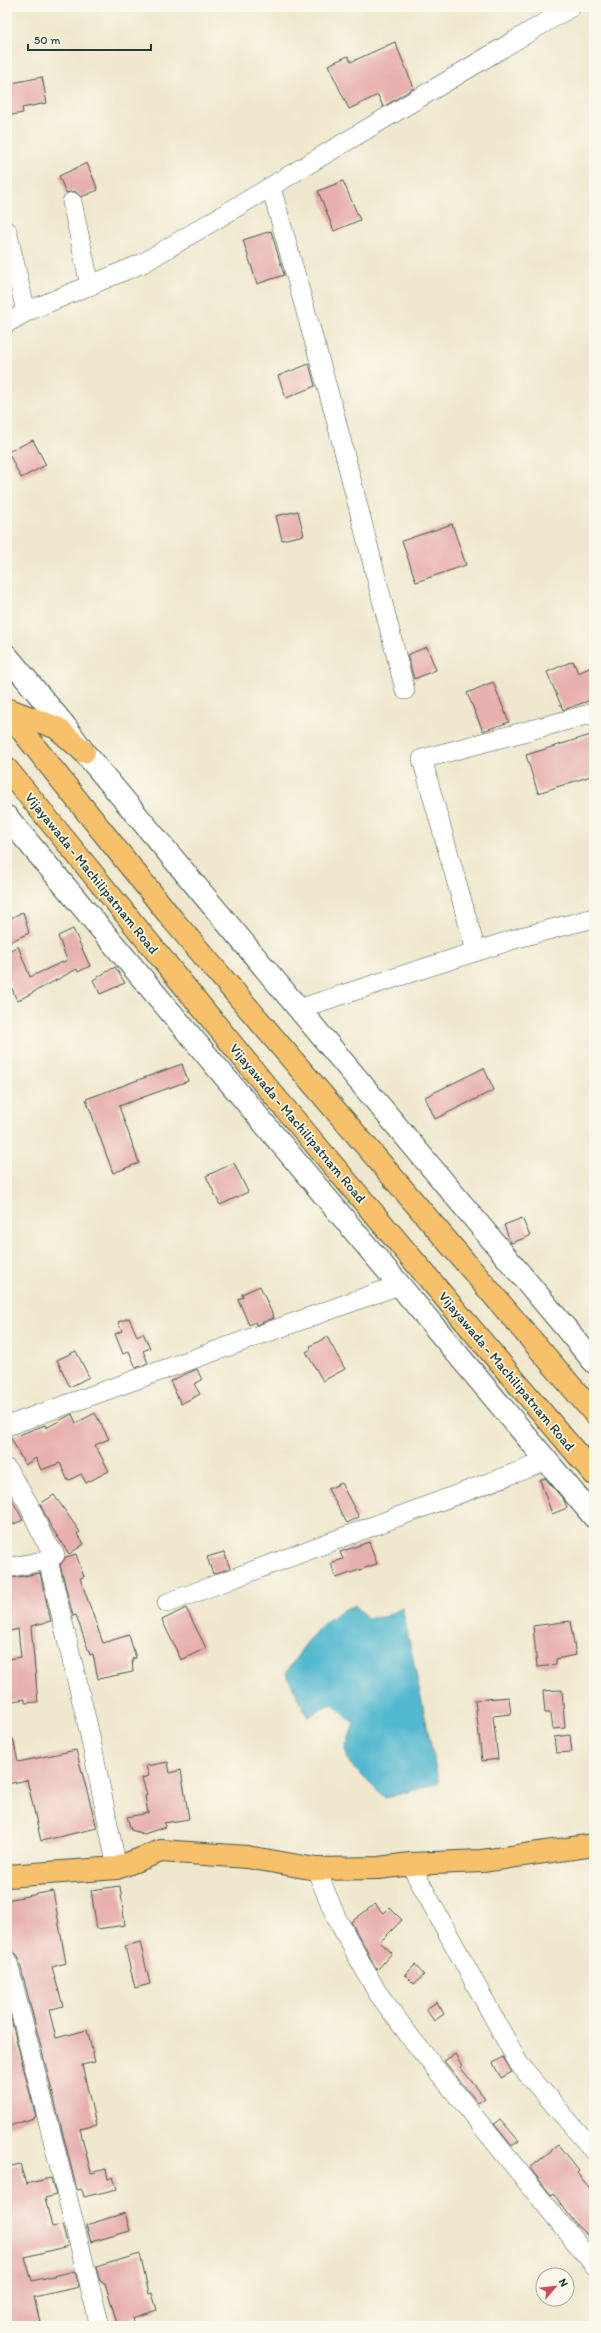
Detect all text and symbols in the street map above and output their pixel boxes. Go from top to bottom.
scale bar [28,26,151,52]
text: 50 m [34,33,60,47]
street label: Vijayawada - Machilipatnam Road [21,789,162,958]
street label: Vijayawada - Machilipatnam Road [226,1040,370,1207]
street label: Vijayawada - Machilipatnam Road [435,1288,579,1455]
north arrow [535,2267,575,2307]
text: N [556,2276,571,2289]

